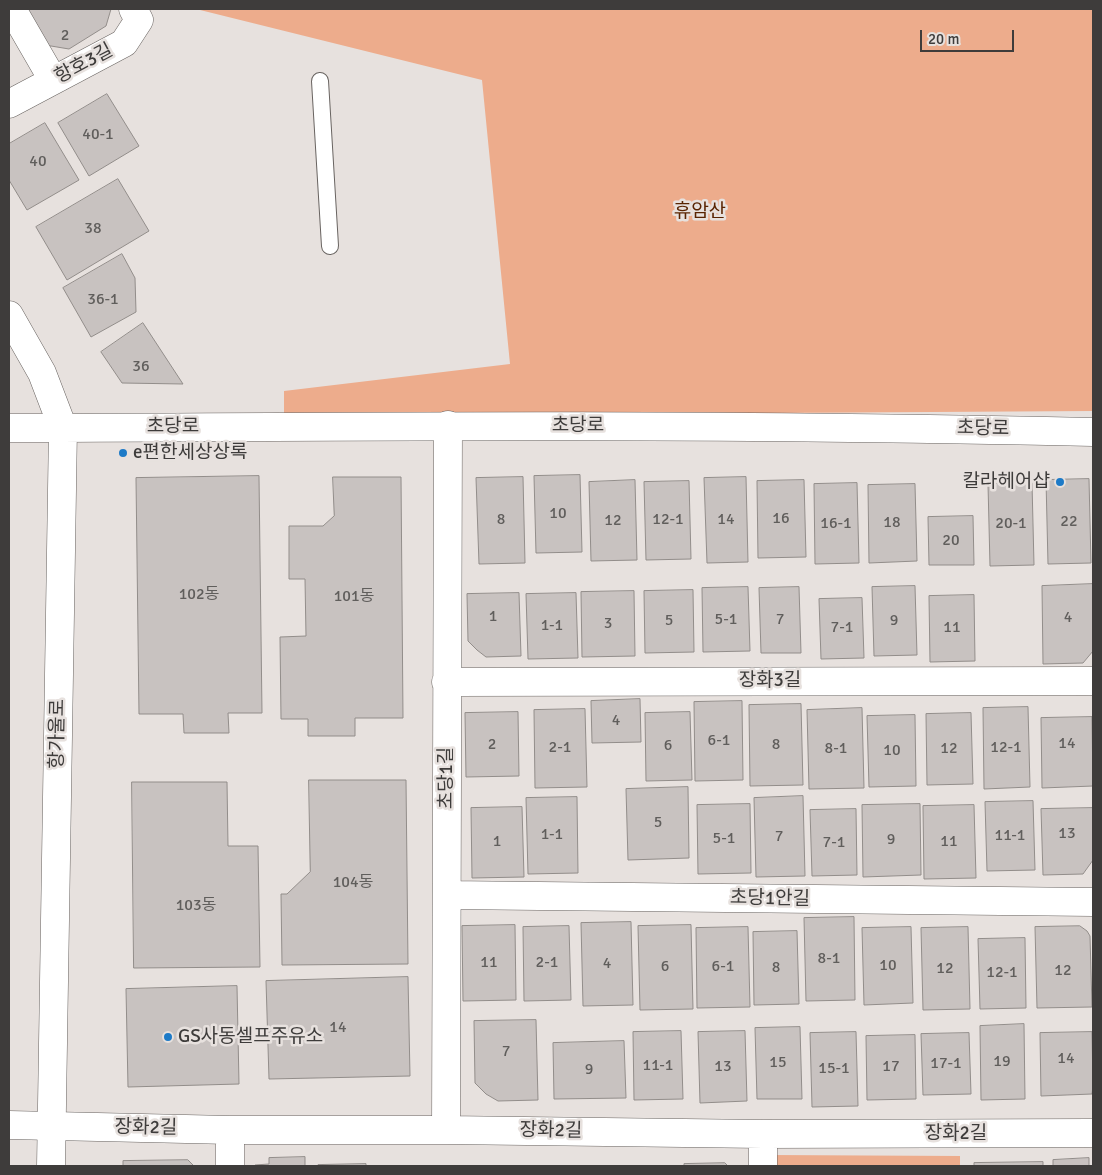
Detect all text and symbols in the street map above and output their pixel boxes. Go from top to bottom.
scale bar [922,20,1016,52]
house number: 2 [61,26,69,46]
text: 20 m [928,30,959,48]
street label: 항호3길 [51,39,117,89]
house number: 40-1 [82,125,114,145]
house number: 40 [29,152,47,172]
park label: 휴암산 [674,201,726,223]
house number: 38 [84,219,102,239]
house number: 36-1 [87,290,119,310]
house number: 36 [132,357,150,377]
street label: 초당로 [552,415,604,437]
street label: 초당로 [147,416,199,438]
street label: 초당로 [957,417,1009,441]
place label: e편한세상상록 [133,442,247,464]
marker: e편한세상상록 [117,447,129,459]
place label: 칼라헤어샵 [963,471,1050,493]
marker: 칼라헤어샵 [1054,476,1066,488]
house number: 10 [549,504,567,524]
house number: 16 [772,509,790,529]
house number: 8 [497,510,505,530]
house number: 12-1 [652,510,684,530]
house number: 14 [717,510,735,530]
house number: 12 [604,511,622,531]
house number: 22 [1060,512,1078,532]
house number: 18 [883,513,901,533]
house number: 16-1 [820,514,852,534]
house number: 20-1 [995,514,1027,534]
house number: 20 [942,531,960,551]
house number: 102동 [179,585,219,605]
house number: 101동 [334,587,374,607]
house number: 1 [489,607,497,627]
house number: 4 [1064,608,1072,628]
house number: 5-1 [715,610,737,630]
house number: 7 [776,610,784,630]
house number: 5 [665,611,673,631]
house number: 9 [890,611,898,631]
house number: 3 [604,614,612,634]
house number: 1-1 [541,616,563,636]
house number: 7-1 [831,618,853,638]
house number: 11 [943,618,961,638]
street label: 장화3길 [739,670,801,692]
street label: 항가울로 [46,699,70,769]
house number: 4 [612,711,620,731]
house number: 6-1 [708,731,730,751]
house number: 14 [1058,734,1076,754]
house number: 2 [488,735,496,755]
house number: 8 [772,735,780,755]
house number: 6 [664,736,672,756]
house number: 2-1 [549,738,571,758]
house number: 12-1 [990,738,1022,758]
house number: 8-1 [825,739,847,759]
house number: 12 [940,739,958,759]
house number: 10 [883,741,901,761]
street label: 초당1길 [436,747,458,809]
house number: 5 [654,813,662,833]
house number: 13 [1058,824,1076,844]
house number: 1-1 [541,825,563,845]
house number: 11-1 [995,826,1025,846]
house number: 7 [775,827,783,847]
house number: 5-1 [713,829,735,849]
house number: 9 [887,830,895,850]
house number: 1 [493,832,501,852]
house number: 11 [940,832,958,852]
house number: 7-1 [823,833,845,853]
house number: 104동 [333,873,373,893]
street label: 초당1안길 [730,887,810,911]
house number: 103동 [176,896,216,916]
house number: 8-1 [818,949,840,969]
house number: 11 [480,953,498,973]
house number: 2-1 [536,953,558,973]
house number: 4 [603,954,611,974]
house number: 10 [879,956,897,976]
house number: 6 [661,957,669,977]
house number: 6-1 [712,957,734,977]
house number: 8 [772,958,780,978]
house number: 12 [936,959,954,979]
house number: 12 [1054,961,1072,981]
house number: 12-1 [986,963,1018,983]
house number: 14 [329,1018,347,1038]
place label: GS사동셀프주유소 [178,1026,323,1048]
marker: GS사동셀프주유소 [162,1031,174,1043]
house number: 7 [502,1042,510,1062]
house number: 14 [1057,1049,1075,1069]
house number: 19 [993,1052,1011,1072]
house number: 15 [769,1053,787,1073]
house number: 17-1 [930,1054,962,1074]
house number: 11-1 [643,1056,673,1076]
house number: 13 [714,1057,732,1077]
house number: 17 [882,1057,900,1077]
house number: 15-1 [818,1059,850,1079]
house number: 9 [585,1060,593,1080]
street label: 장화2길 [114,1116,178,1140]
street label: 장화2길 [519,1119,583,1143]
street label: 장화2길 [925,1123,987,1145]

